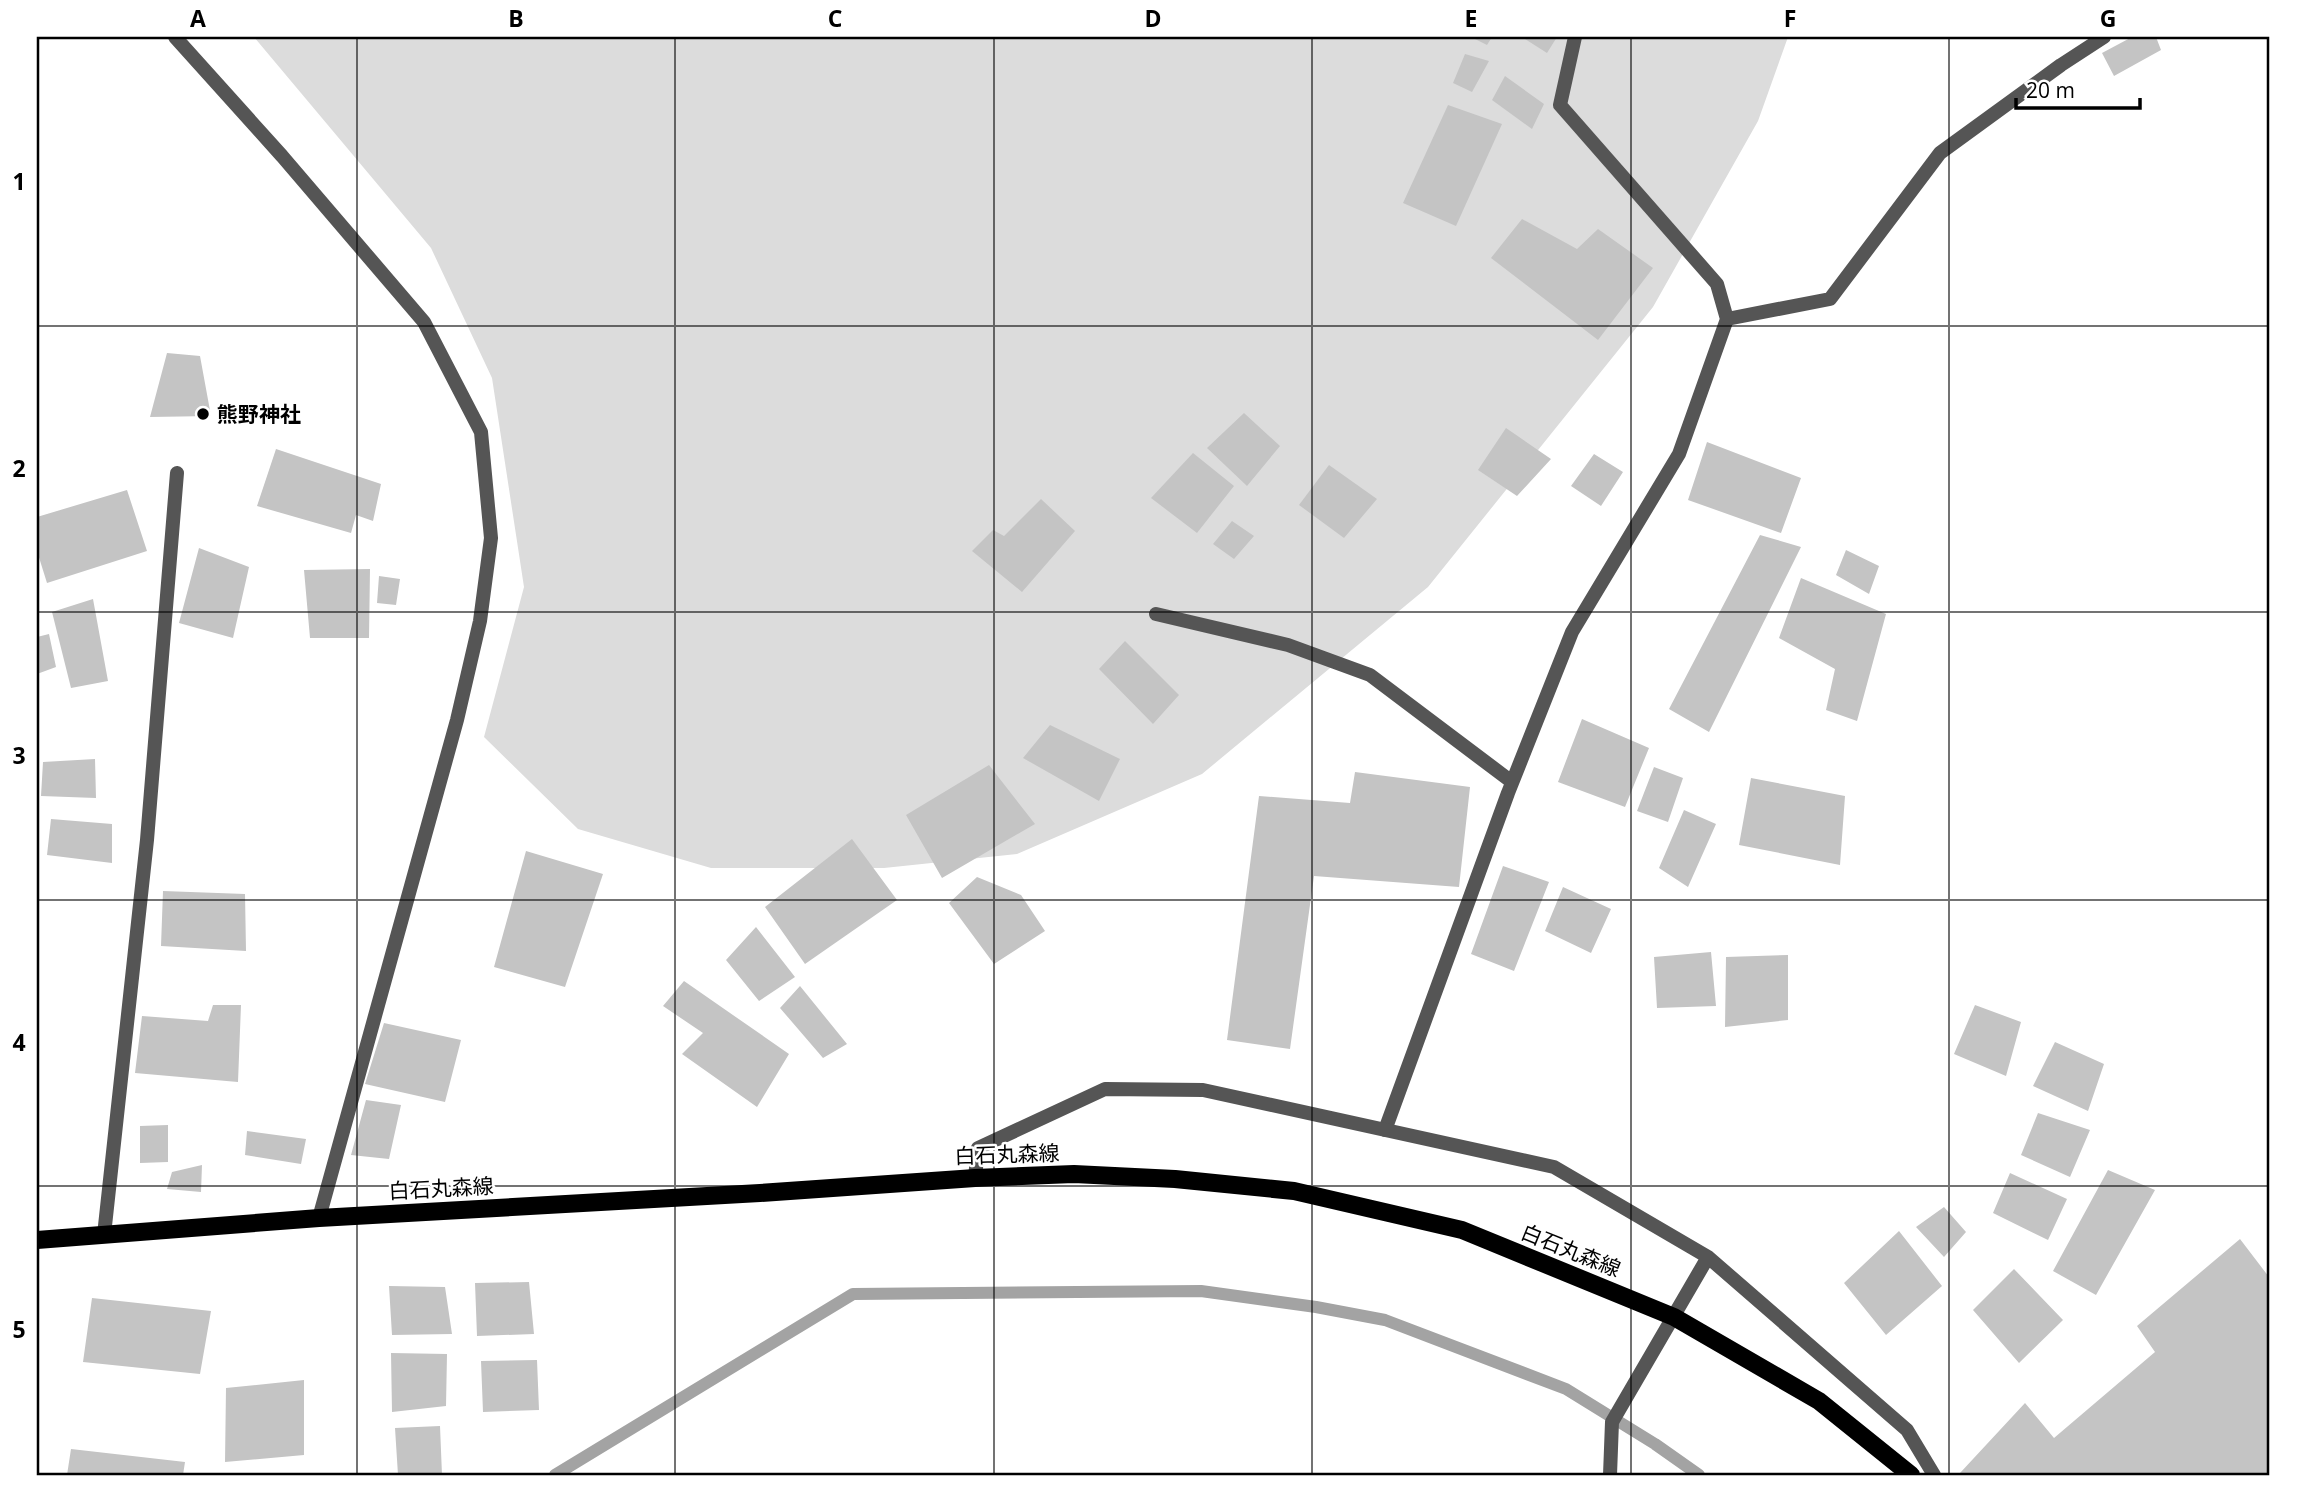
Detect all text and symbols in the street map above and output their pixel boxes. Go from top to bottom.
text: A [190,2,206,34]
text: B [508,2,524,34]
text: C [828,2,842,34]
text: D [1144,2,1162,34]
text: E [1465,2,1477,34]
text: F [1784,2,1796,34]
text: G [2100,2,2116,34]
scale bar [2016,66,2140,110]
text: 20 m [2026,76,2075,104]
text: 1 [12,165,26,197]
place label: 熊野神社 [217,400,301,428]
marker: 熊野神社 [195,406,211,422]
text: 2 [12,452,26,484]
text: 3 [12,739,26,771]
text: 4 [12,1026,26,1058]
street label: 白石丸森線 [954,1138,1060,1170]
street label: 白石丸森線 [388,1171,494,1205]
street label: 白石丸森線 [1517,1217,1625,1283]
text: 5 [12,1313,26,1345]

